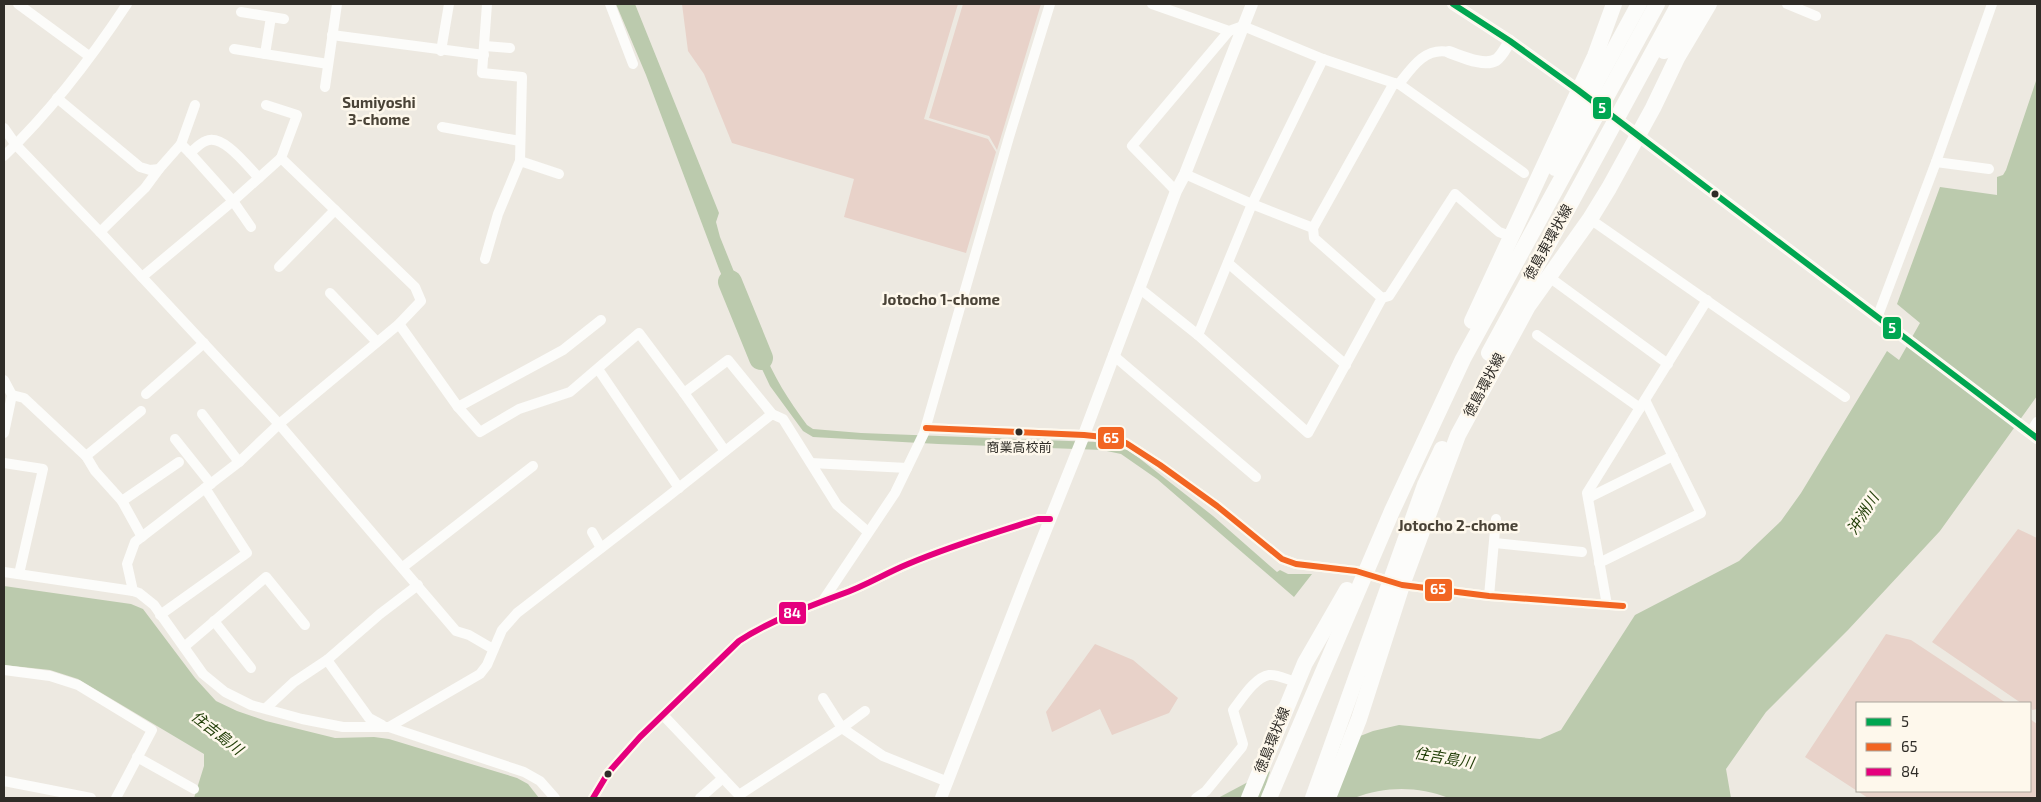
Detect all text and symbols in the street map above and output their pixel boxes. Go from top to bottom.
district label: Sumiyoshi 3-chome [342,93,416,128]
line badge: 5 [1592,96,1612,120]
text: 5 [1598,99,1606,116]
unlabelled marker [1710,189,1720,199]
street label: 徳島東環状線 [1520,201,1575,283]
district label: Jotocho 1-chome [882,290,1000,308]
line badge: 5 [1882,316,1902,340]
text: 5 [1888,319,1896,336]
street label: 徳島環状線 [1460,350,1507,420]
line badge: 65 [1097,426,1125,450]
marker: 商業高校前 [1014,427,1024,437]
text: 65 [1103,429,1119,446]
place label: 商業高校前 [986,439,1052,455]
water label: 沖洲川 [1843,488,1883,537]
district label: Jotocho 2-chome [1398,516,1518,534]
line badge: 65 [1424,578,1453,602]
text: 65 [1430,580,1446,597]
line badge: 84 [778,601,807,625]
text: 84 [783,604,801,621]
legend [1856,702,2031,792]
street label: 徳島環状線 [1251,704,1293,775]
water label: 住吉島川 [188,707,248,759]
text: 5 [1901,712,1909,730]
text: 65 [1901,737,1918,755]
water label: 住吉島川 [1413,743,1477,771]
text: 84 [1901,762,1919,780]
unlabelled marker [603,769,613,779]

